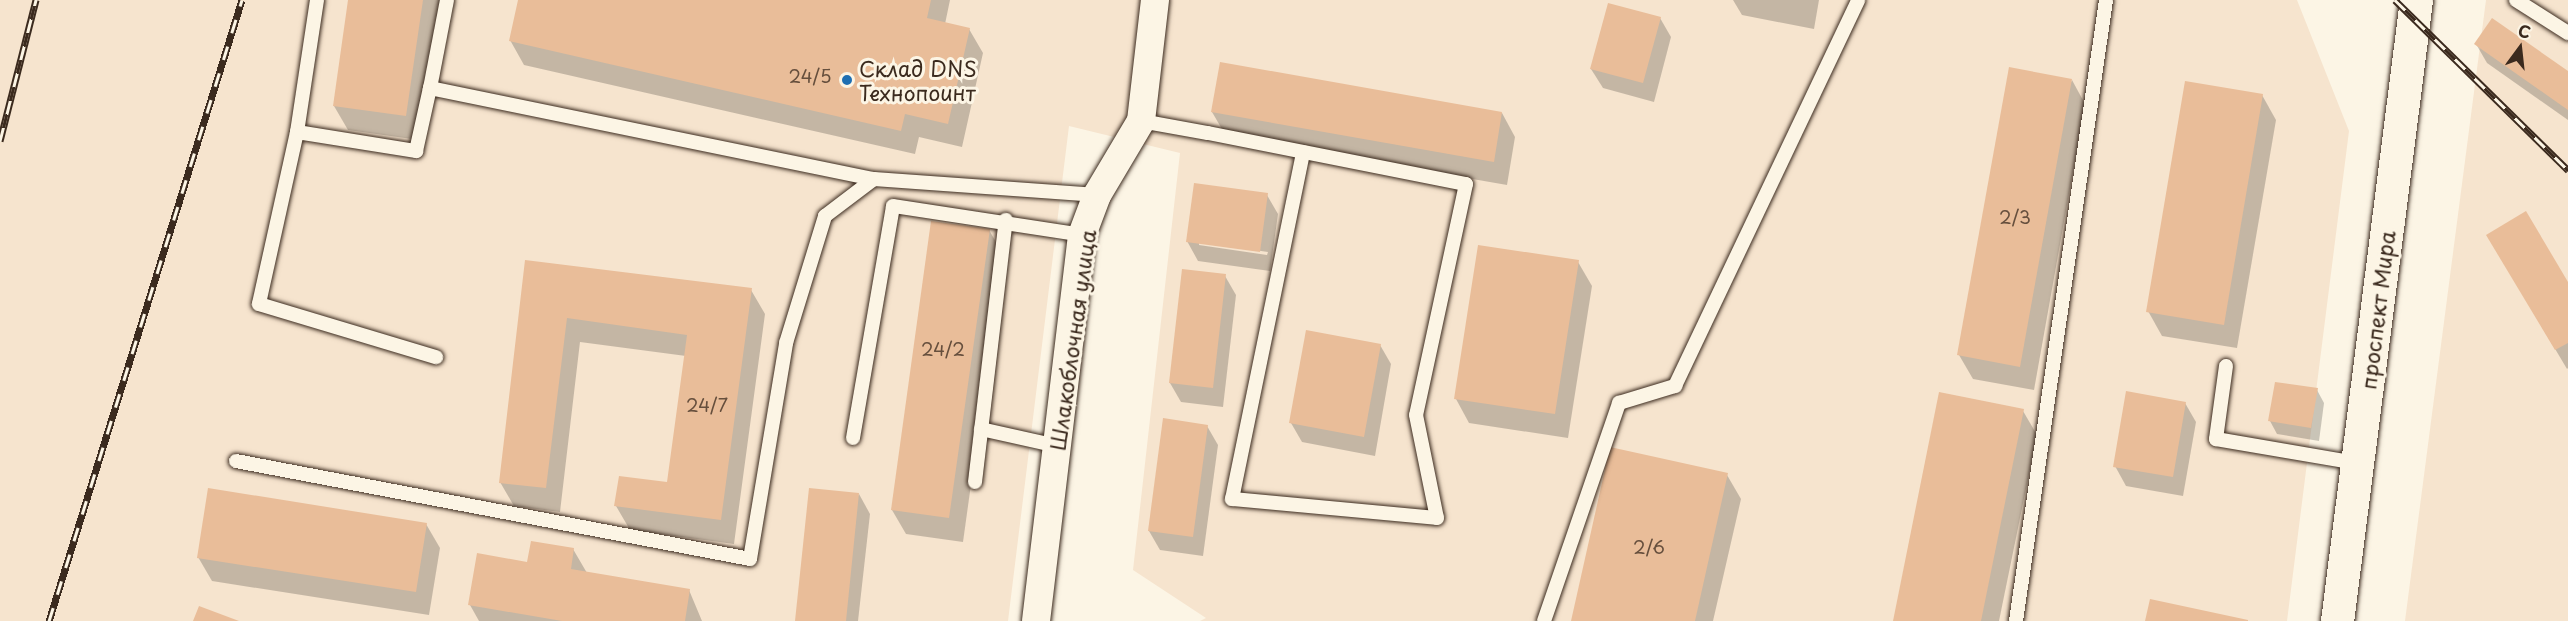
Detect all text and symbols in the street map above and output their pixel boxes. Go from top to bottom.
text: С [2516,17,2534,44]
north arrow [2490,18,2550,78]
place label: Склад DNS Технопоинт [859,55,976,105]
house number: 24/5 [788,65,832,87]
marker: Склад DNS Технопоинт [840,73,854,87]
house number: 2/3 [1999,206,2031,228]
street label: Шлакоблочная улица [1044,227,1100,453]
street label: проспект Мира [2355,229,2399,391]
house number: 24/2 [921,338,965,360]
house number: 24/7 [686,394,728,416]
house number: 2/6 [1633,536,1665,558]

